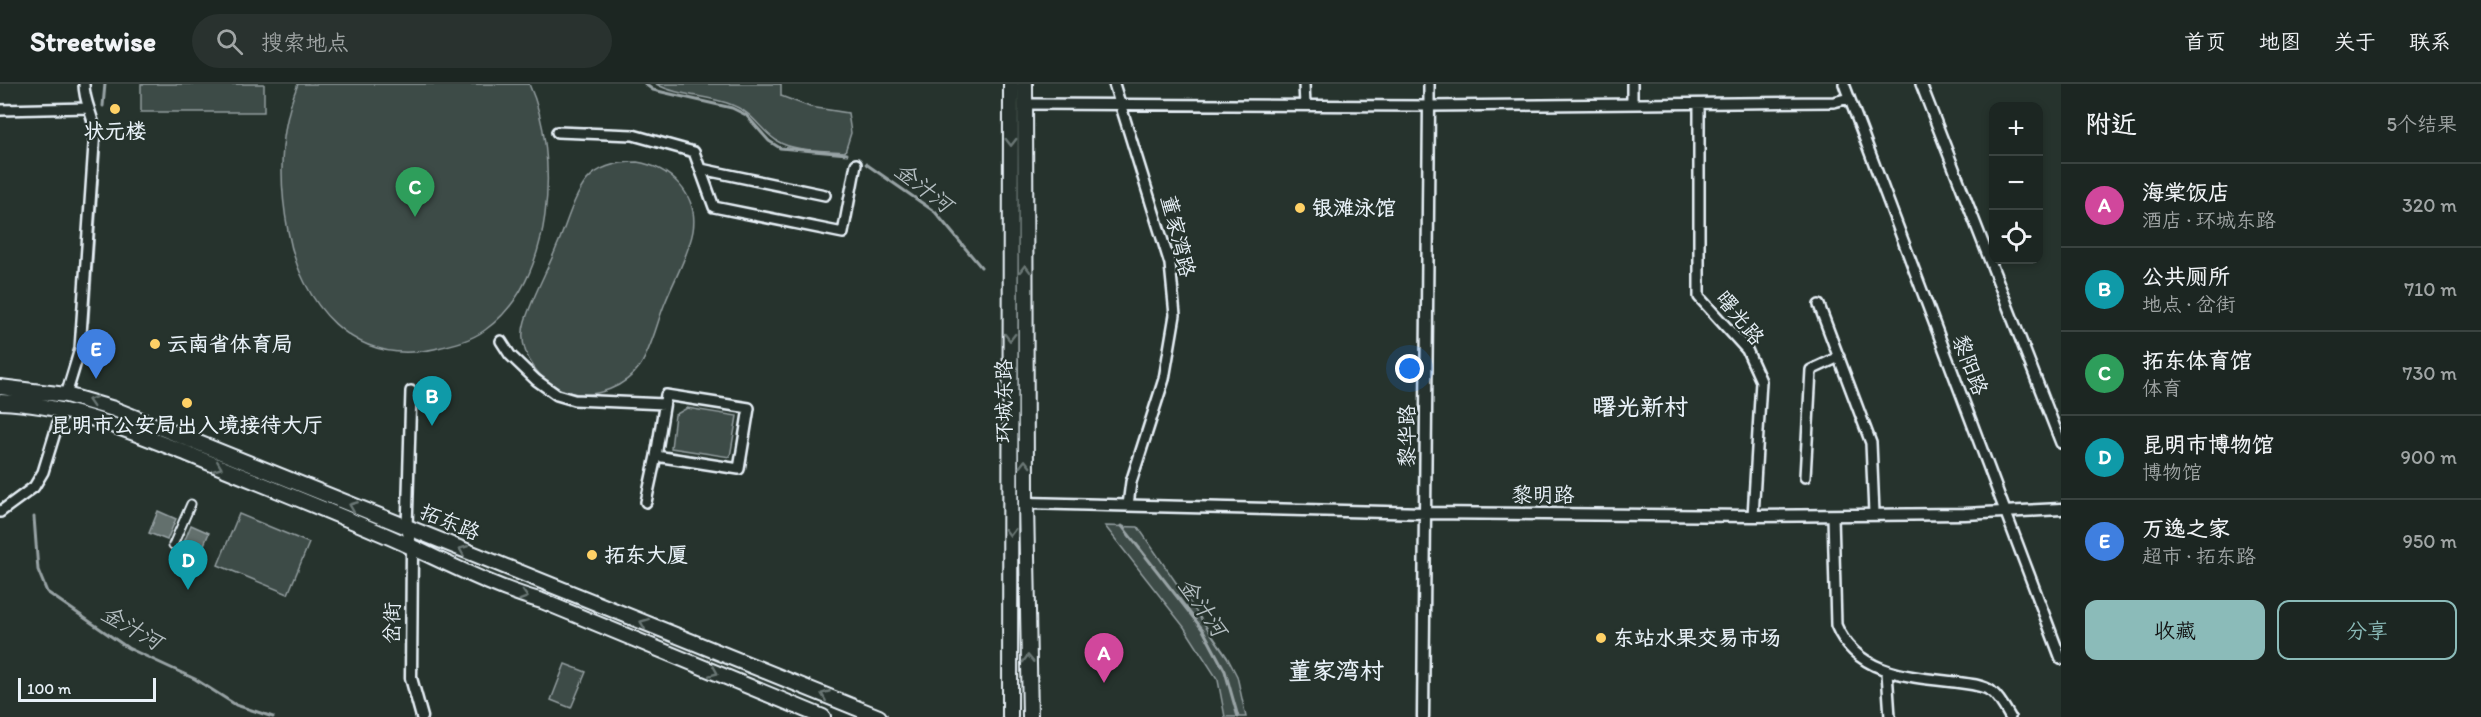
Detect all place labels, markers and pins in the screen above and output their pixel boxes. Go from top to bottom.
marker: 状元楼 [108,102,122,116]
place label: 状元楼 [84,118,147,143]
pin: C [396,168,434,217]
place label: 银滩泳馆 [1312,195,1396,220]
marker: 银滩泳馆 [1293,201,1307,215]
pin: E [76,330,116,379]
place label: 云南省体育局 [167,331,293,356]
marker: 云南省体育局 [148,337,162,351]
pin: B [412,376,452,426]
marker: 昆明市公安局出入境接待大厅 [180,396,194,410]
place label: 昆明市公安局出入境接待大厅 [51,412,324,437]
pin: D [168,540,207,590]
place label: 拓东大厦 [604,542,688,567]
marker: 拓东大厦 [585,548,599,562]
place label: 东站水果交易市场 [1613,625,1781,650]
marker: 东站水果交易市场 [1594,631,1608,645]
pin: A [1084,634,1124,683]

